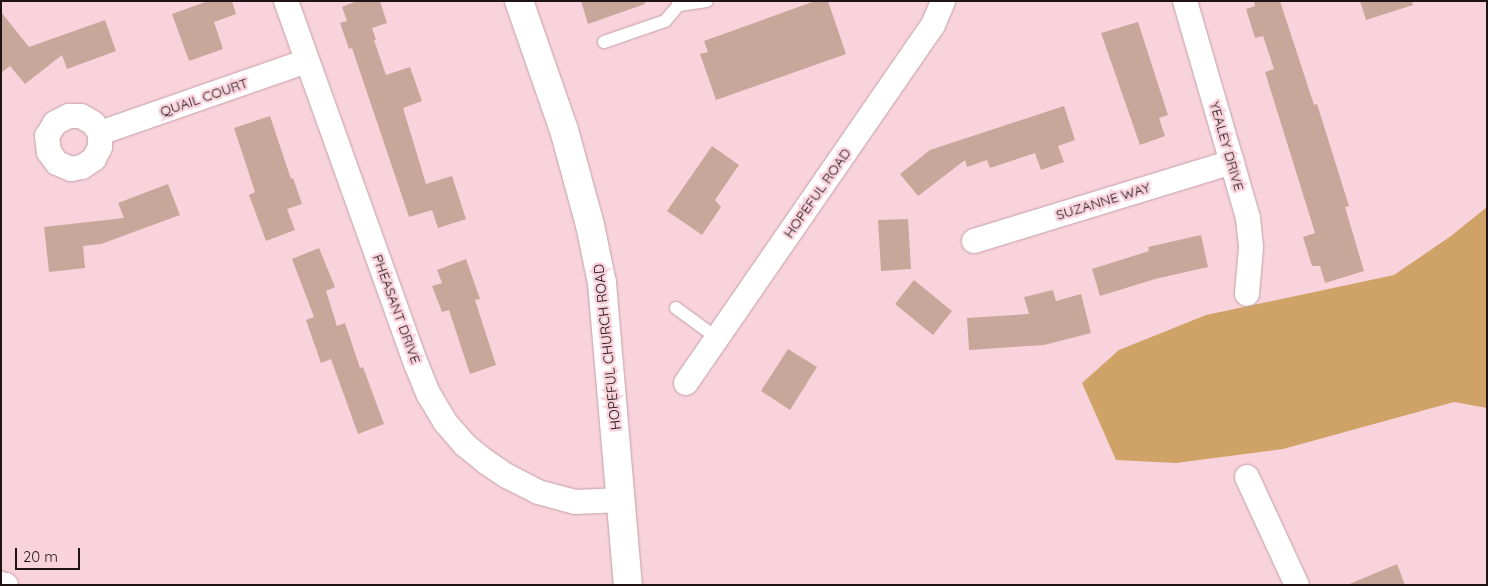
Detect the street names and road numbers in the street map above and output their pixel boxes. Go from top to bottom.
street label: QUAIL COURT [158,74,250,120]
street label: YEALEY DRIVE [1206,99,1248,193]
street label: HOPEFUL ROAD [780,145,854,241]
street label: SUZANNE WAY [1054,179,1152,223]
street label: PHEASANT DRIVE [369,252,425,366]
street label: HOPEFUL CHURCH ROAD [590,263,624,431]

